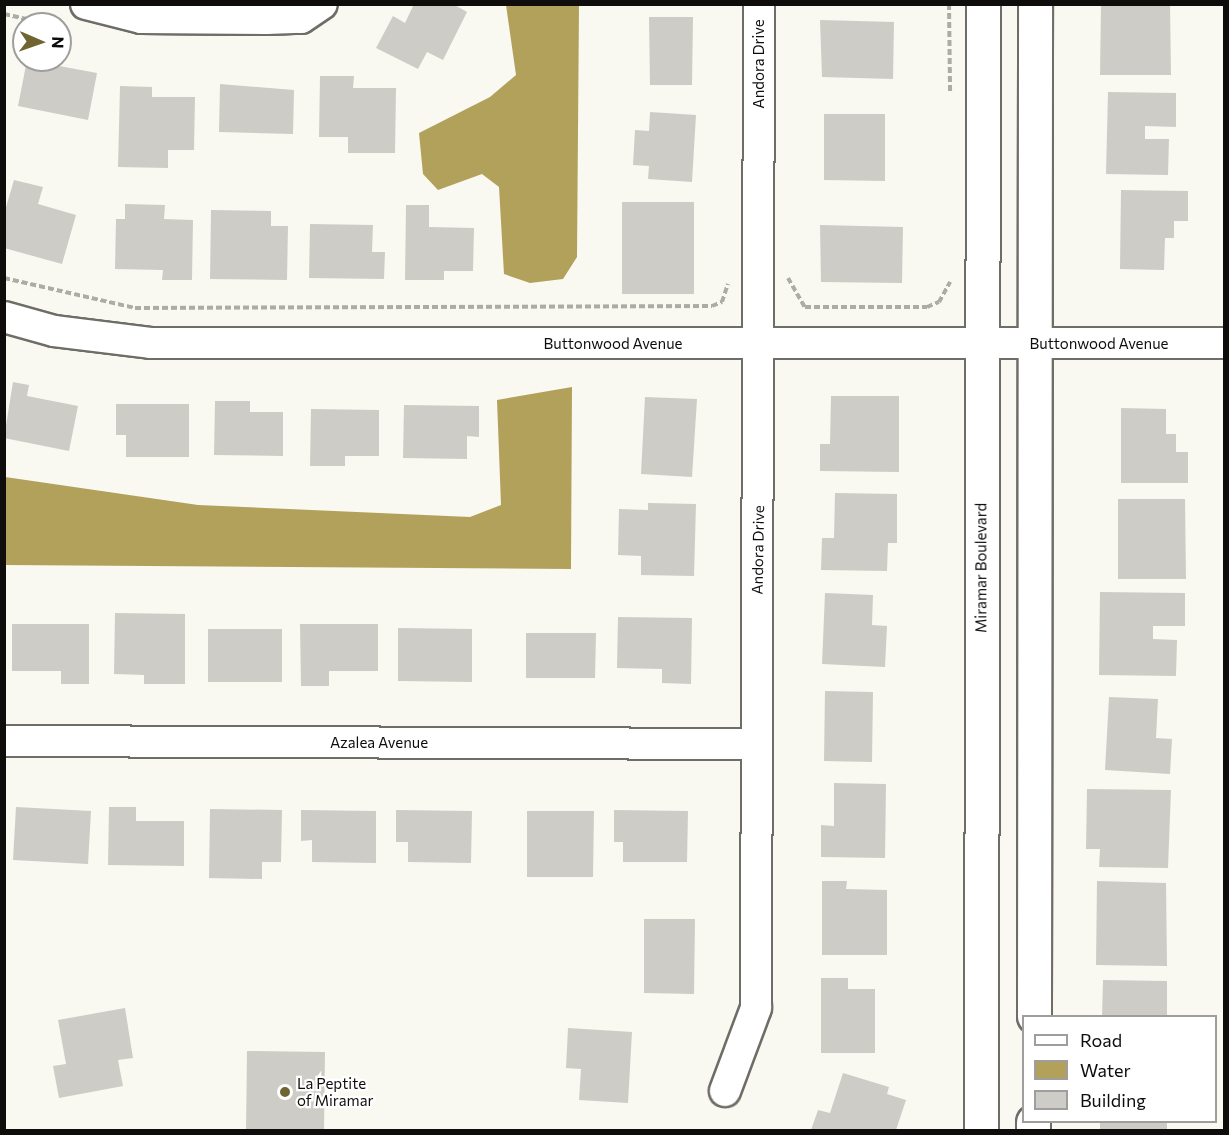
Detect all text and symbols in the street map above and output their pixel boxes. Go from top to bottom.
north arrow [12,12,72,72]
street label: Andora Drive [750,19,768,109]
text: N [49,36,68,49]
street label: Buttonwood Avenue [544,335,682,353]
street label: Buttonwood Avenue [1030,335,1168,353]
street label: Miramar Boulevard [972,503,990,633]
street label: Andora Drive [748,505,768,595]
street label: Azalea Avenue [330,734,428,752]
legend [1022,1015,1217,1123]
text: Road [1080,1029,1122,1051]
text: Water [1080,1059,1131,1081]
place label: La Peptite of Miramar [297,1074,373,1109]
marker: La Peptite of Miramar [278,1085,292,1099]
text: Building [1080,1089,1146,1111]

